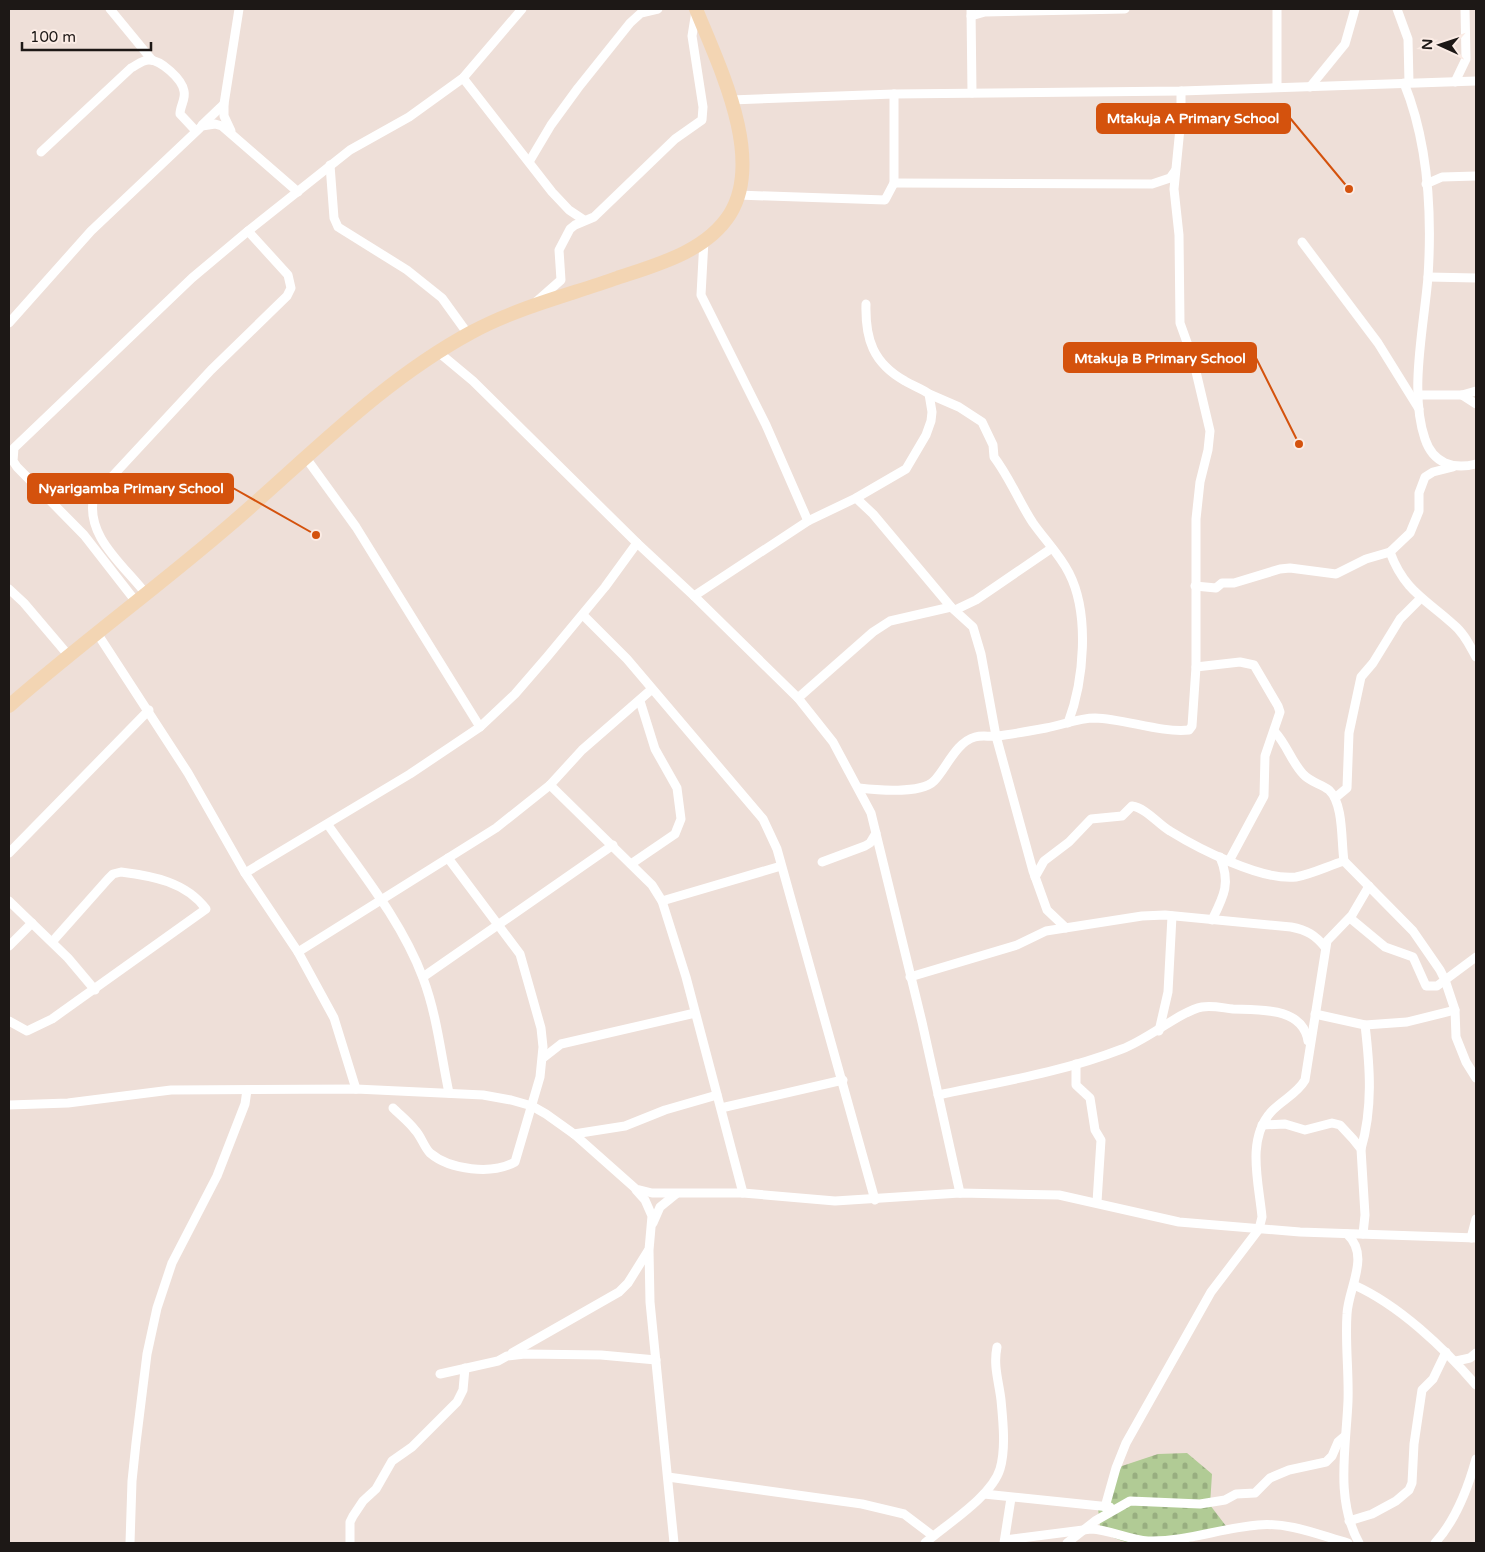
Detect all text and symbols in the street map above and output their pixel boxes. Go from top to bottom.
scale bar [22,20,151,52]
north arrow [1415,20,1465,70]
text: 100 m [30,28,76,46]
text: N [1419,38,1436,50]
callout: Mtakuja A Primary School [1097,104,1290,133]
text: Mtakuja A Primary School [1107,110,1279,127]
callout: Mtakuja B Primary School [1064,343,1256,372]
text: Mtakuja B Primary School [1074,350,1246,367]
callout: Nyarigamba Primary School [28,474,233,503]
text: Nyarigamba Primary School [38,480,224,497]

